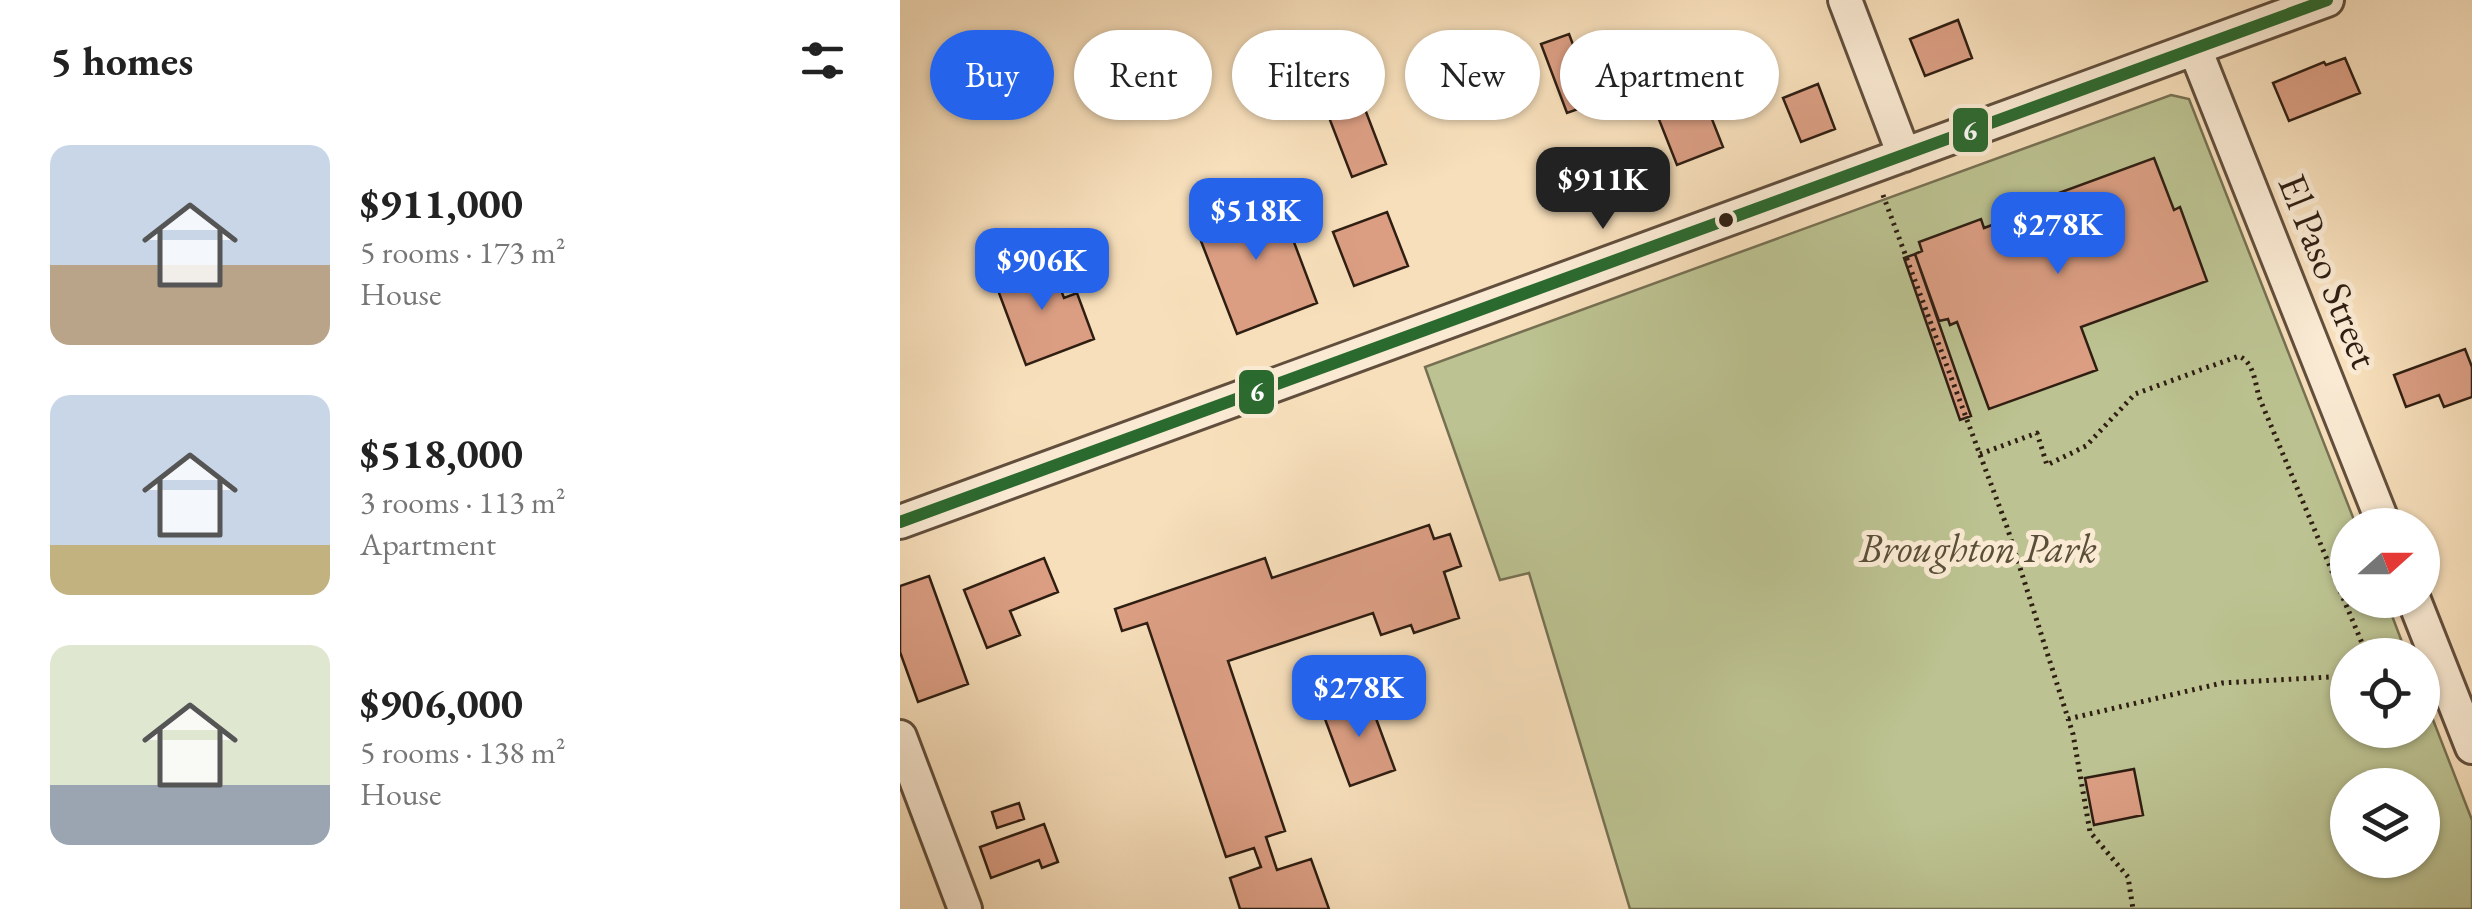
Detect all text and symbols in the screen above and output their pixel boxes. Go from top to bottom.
chip: Buy [930,30,1054,120]
chip: Rent [1074,30,1212,120]
chip: Filters [1232,30,1385,120]
chip: New [1405,30,1540,120]
chip: Apartment [1560,30,1779,120]
text: 5 homes [50,33,193,88]
icon: filters [795,33,850,88]
line badge: 6 [1951,106,1990,154]
text: 6 [1963,112,1978,148]
pin: $911K [1533,147,1673,232]
text: $911K [1558,158,1648,200]
street label: El Paso Street [2267,166,2392,376]
text: $911,000 [360,176,523,231]
pin: $518K [1186,178,1326,263]
icon: home [130,185,250,305]
text: $518K [1211,189,1301,231]
pin: $278K [1988,192,2128,277]
text: $278K [2013,203,2103,245]
unlabelled marker [1716,210,1736,230]
pin: $906K [972,228,1112,313]
text: 5 rooms · 173 m² [360,231,566,273]
text: $906K [997,239,1087,281]
text: House [360,273,441,315]
line badge: 6 [1237,368,1276,416]
text: 6 [1250,373,1265,409]
text: $518,000 [360,426,523,481]
icon: home [130,435,250,555]
text: 3 rooms · 113 m² [360,481,566,523]
north arrow [2330,508,2440,618]
map controls [2330,508,2440,878]
park label: Broughton Park [1858,522,2097,574]
text: Apartment [360,523,496,565]
button: locate [2330,638,2440,748]
pin: $278K [1289,655,1429,740]
text: $278K [1314,666,1404,708]
text: $906,000 [360,676,523,731]
icon: home [130,685,250,805]
text: 5 rooms · 138 m² [360,731,566,773]
button: layers [2330,768,2440,878]
text: House [360,773,441,815]

